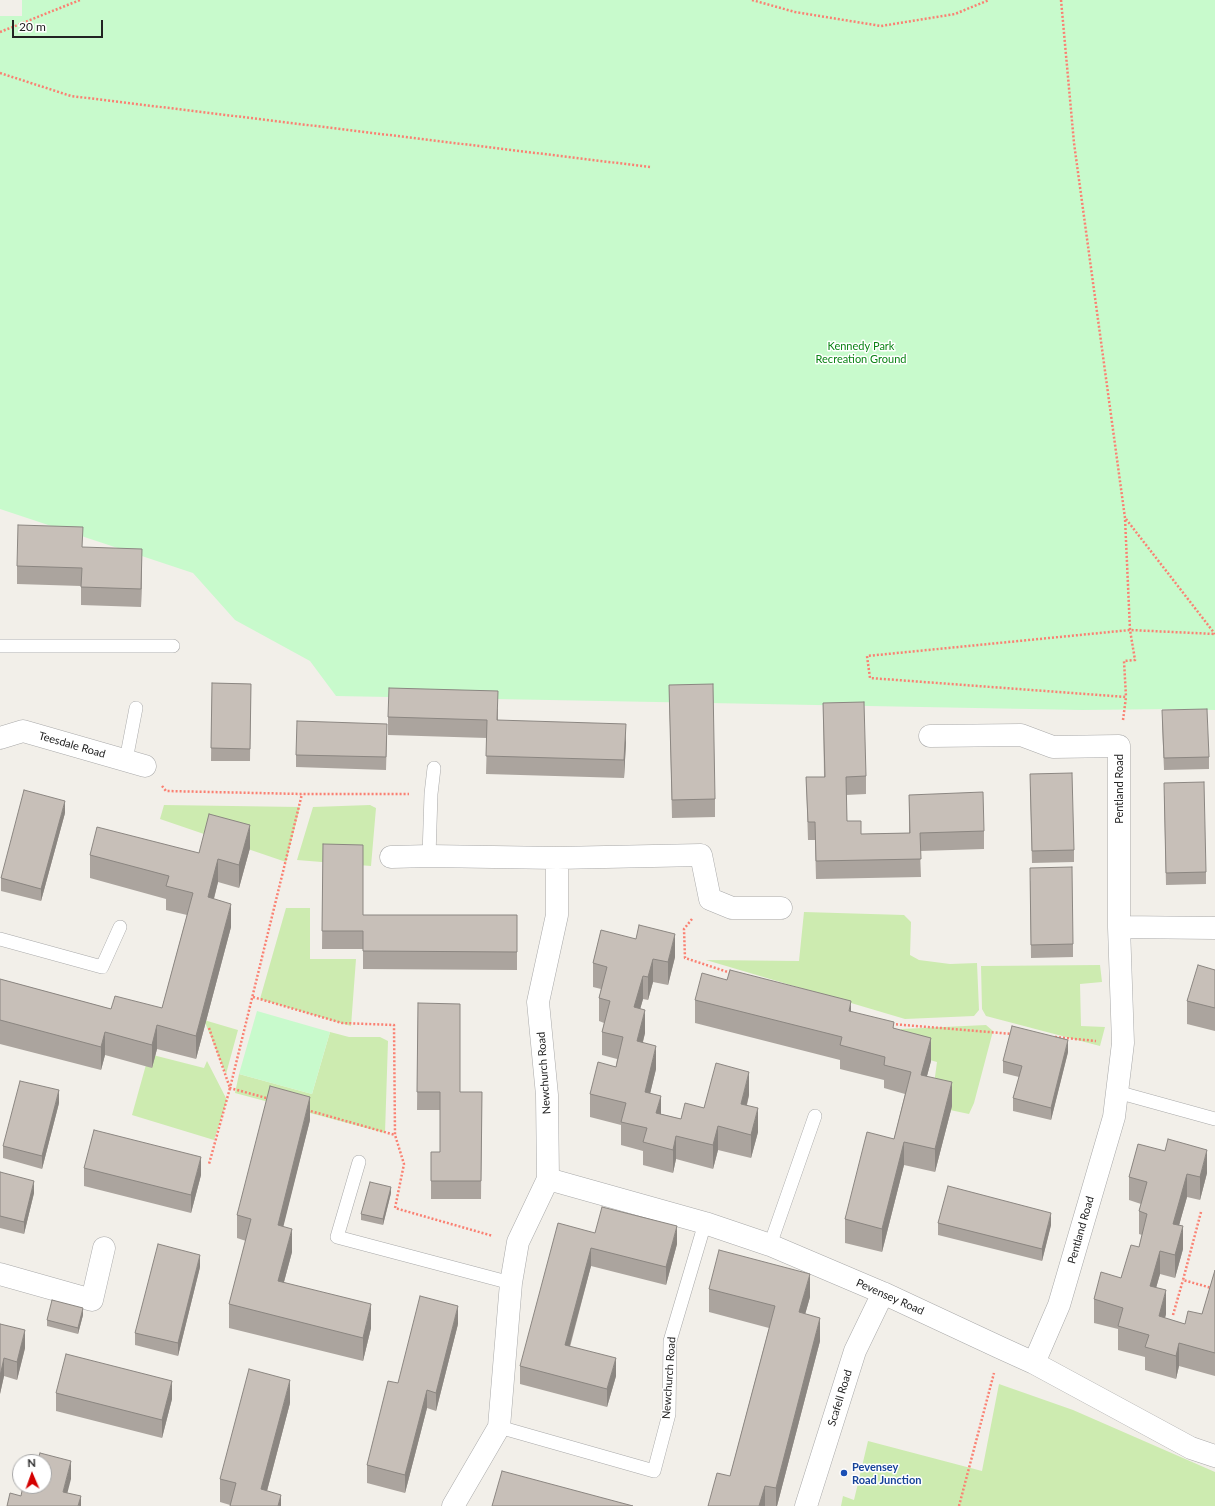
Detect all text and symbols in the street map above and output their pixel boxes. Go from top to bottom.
scale bar [14,12,105,38]
text: 20 m [19,19,46,34]
park label: Kennedy Park Recreation Ground [816,339,906,365]
street label: Teesdale Road [37,729,107,761]
street label: Pentland Road [1112,754,1126,824]
street label: Newchurch Road [535,1031,553,1115]
street label: Pentland Road [1065,1195,1097,1265]
street label: Pevensey Road [854,1276,926,1318]
street label: Newchurch Road [660,1336,678,1420]
street label: Scafell Road [825,1368,855,1428]
north arrow [12,1454,52,1494]
text: N [27,1456,36,1469]
place label: Pevensey Road Junction [852,1460,921,1486]
marker: Pevensey Road Junction [839,1468,849,1478]

